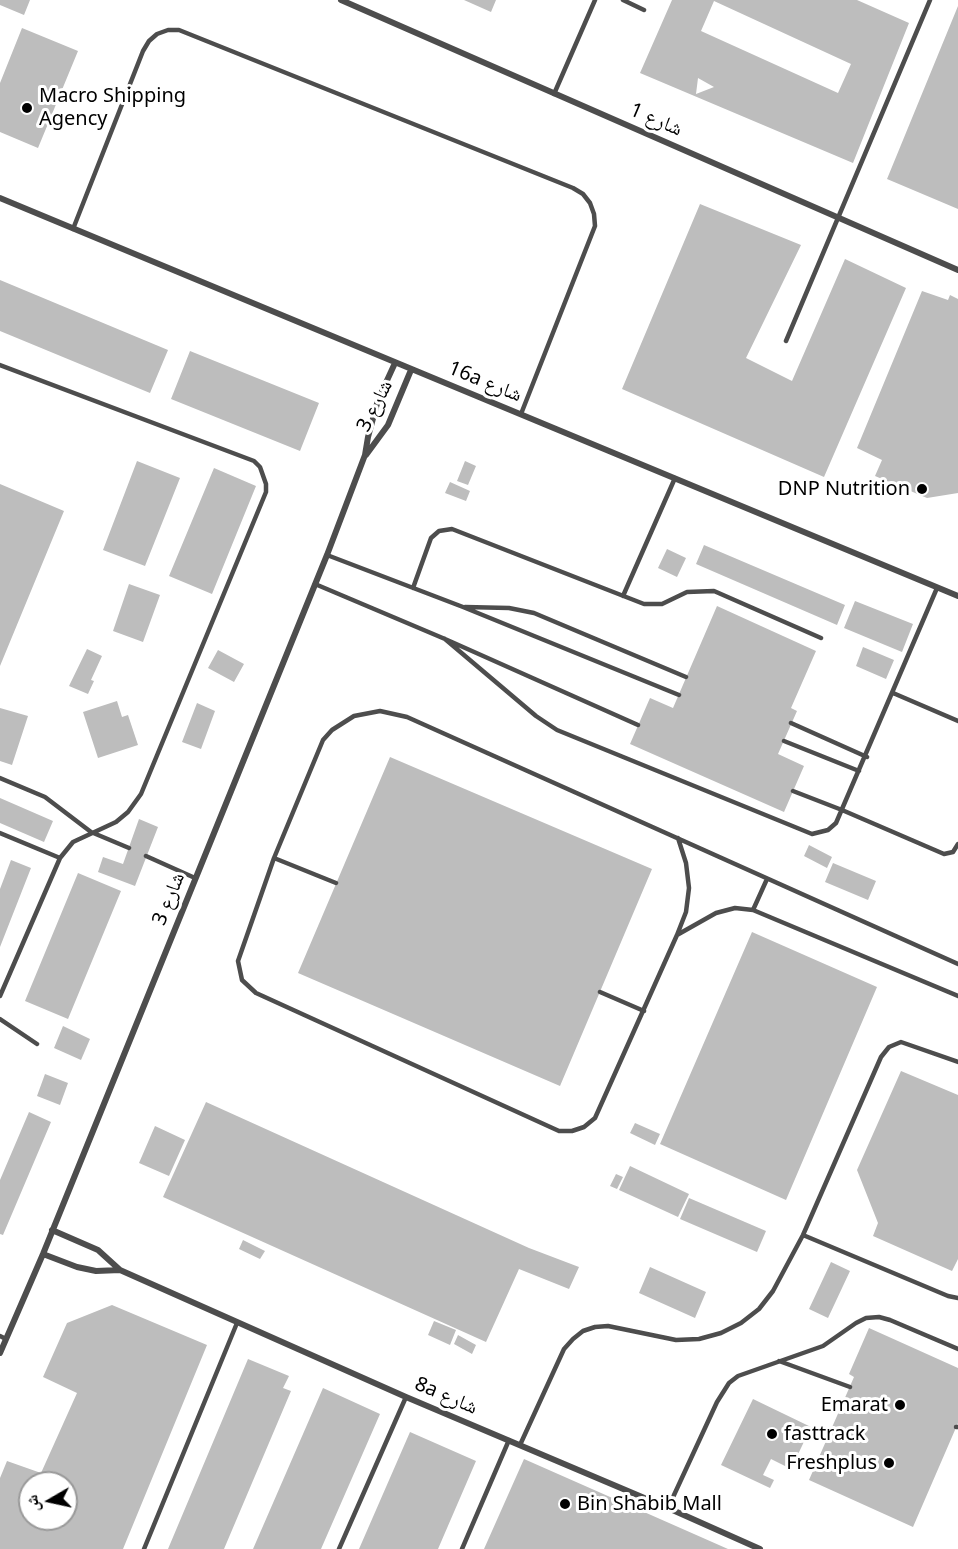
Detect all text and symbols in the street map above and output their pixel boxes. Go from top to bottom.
place label: Macro Shipping Agency [39,84,186,131]
street label: شارع 1 [626,98,686,142]
marker: Macro Shipping Agency [20,101,34,115]
street label: 16a شارع [445,356,525,408]
street label: شارع 3 [352,376,398,436]
place label: DNP Nutrition [778,477,910,501]
marker: DNP Nutrition [915,482,929,496]
street label: شارع 3 [148,869,190,929]
street label: 8a شارع [411,1372,481,1420]
place label: Emarat [821,1393,888,1417]
marker: Emarat [893,1398,907,1412]
place label: fasttrack [784,1422,865,1446]
marker: fasttrack [765,1427,779,1441]
place label: Freshplus [786,1451,877,1475]
marker: Freshplus [882,1456,896,1470]
north arrow [18,1471,78,1531]
place label: Bin Shabib Mall [577,1492,722,1516]
text: ش [20,1493,44,1514]
marker: Bin Shabib Mall [558,1497,572,1511]

